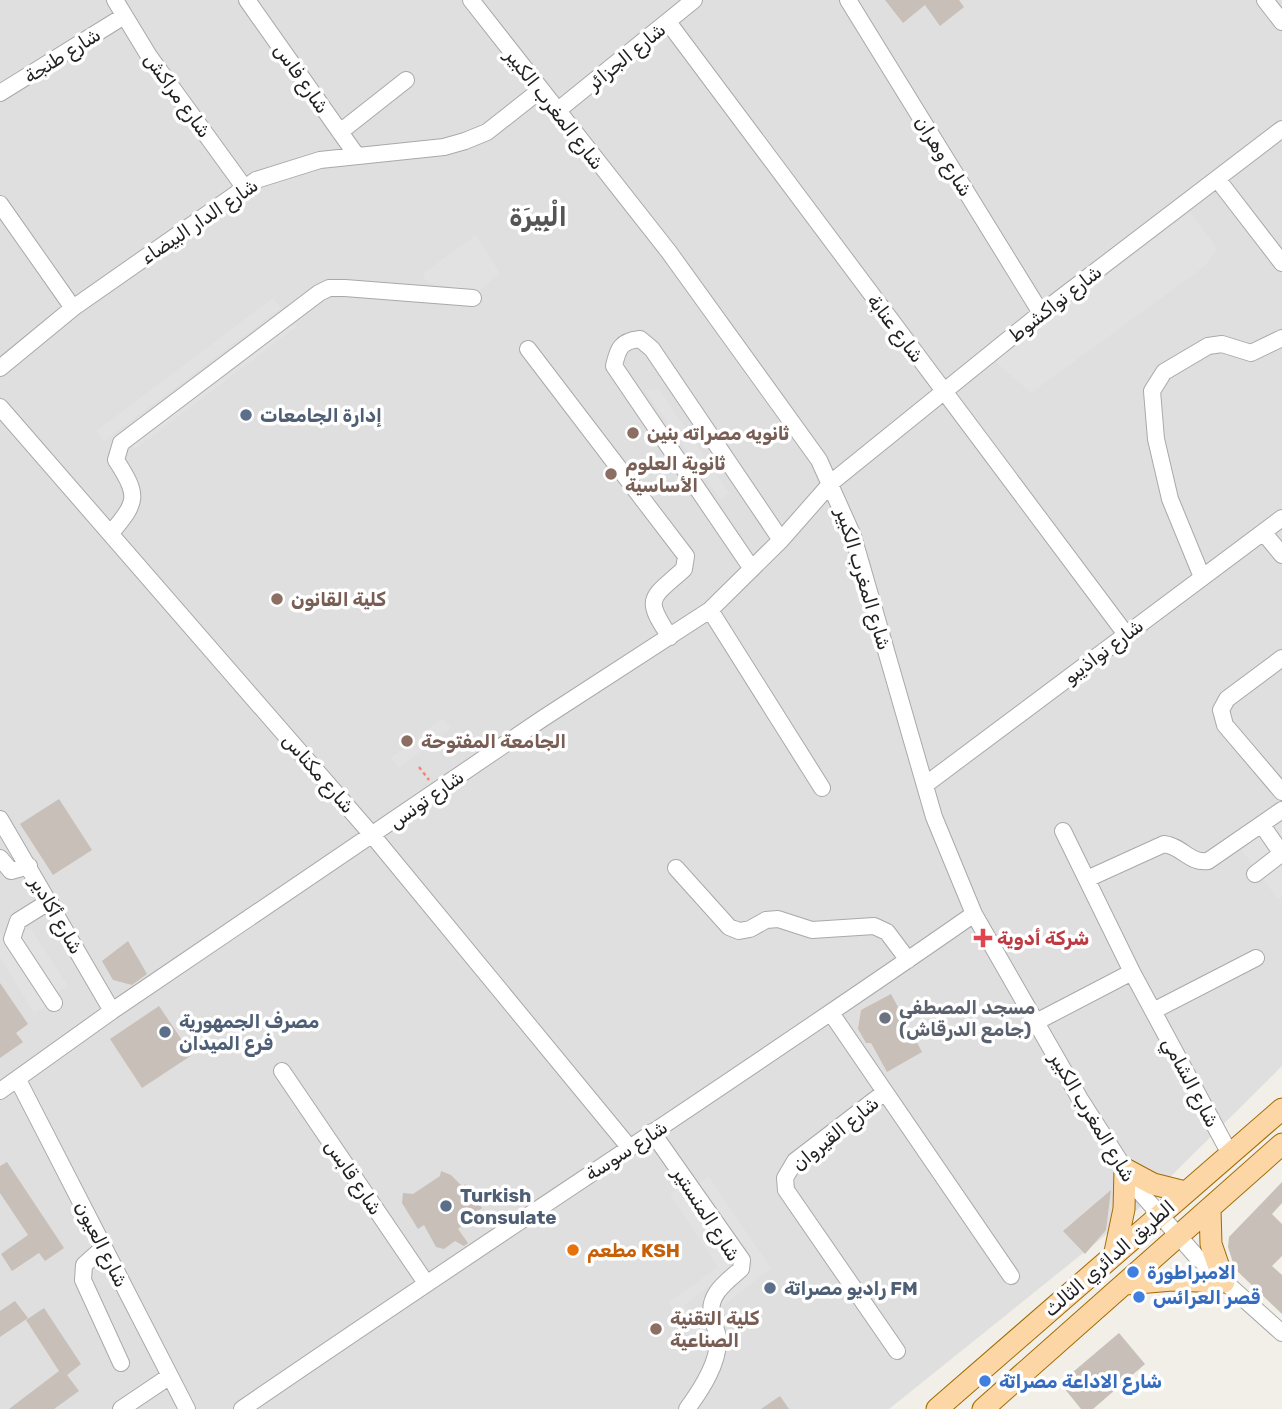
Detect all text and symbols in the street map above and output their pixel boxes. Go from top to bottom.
street label: شارع الجزائر [582,18,671,97]
street label: شارع طنجة [20,23,106,90]
street label: شارع فاس [268,39,334,119]
street label: شارع المغرب الكبير [498,44,609,176]
street label: شارع مراكش [138,49,216,143]
street label: شارع وهران [908,112,977,202]
street label: شارع الدار البيضاء [136,174,264,271]
district label: الْبِيرَة [509,199,567,233]
street label: شارع نواكشوط [1004,260,1107,348]
street label: شارع عنابة [861,290,929,368]
place label: إدارة الجامعات [260,404,382,428]
marker: إدارة الجامعات [238,407,254,423]
place label: ثانويه مصراته بنين [647,422,790,445]
marker: ثانويه مصراته بنين [625,425,641,441]
place label: ثانوية العلوم الأساسية [625,452,726,497]
marker: ثانوية العلوم الأساسية [603,466,619,482]
street label: شارع المغرب الكبير [829,505,896,653]
place label: كلية القانون [291,588,386,611]
marker: كلية القانون [269,591,285,607]
street label: شارع نواذيبو [1059,614,1149,690]
street label: شارع مكناس [276,729,359,819]
place label: الجامعة المفتوحة [421,730,566,753]
marker: الجامعة المفتوحة [399,733,415,749]
street label: شارع تونس [384,765,469,835]
street label: شارع أكادير [23,872,88,959]
place label: شركة أدوية [997,927,1089,950]
marker: شركة أدوية [975,930,991,946]
place label: مسجد المصطفى (جامع الدرقاش) [899,996,1035,1044]
place label: مصرف الجمهورية فرع الميدان [179,1010,319,1057]
marker: مسجد المصطفى (جامع الدرقاش) [877,1010,893,1026]
marker: مصرف الجمهورية فرع الميدان [157,1024,173,1040]
street label: شارع الشامي [1155,1033,1224,1133]
street label: شارع المغرب الكبير [1043,1047,1140,1187]
street label: شارع القيروان [787,1091,885,1177]
street label: شارع سوسة [581,1115,673,1187]
street label: شارع قابس [318,1135,387,1221]
street label: شارع المنستير [666,1162,745,1267]
place label: Turkish Consulate [460,1184,557,1229]
street label: الطريق الدائري الثالث [1039,1195,1181,1323]
street label: شارع العيون [68,1197,133,1292]
marker: Turkish Consulate [438,1198,454,1214]
place label: مطعم KSH [587,1239,680,1263]
marker: مطعم KSH [565,1242,581,1258]
place label: الامبراطورة [1147,1261,1236,1284]
marker: الامبراطورة [1125,1264,1141,1280]
place label: راديو مصراتة FM [784,1277,918,1300]
marker: راديو مصراتة FM [762,1280,778,1296]
place label: قصر العرائس [1153,1286,1261,1309]
marker: قصر العرائس [1131,1289,1147,1305]
place label: كلية التقنية الصناعية [670,1307,760,1352]
marker: كلية التقنية الصناعية [648,1321,664,1337]
place label: شارع الاداعة مصراتة [999,1370,1162,1395]
marker: شارع الاداعة مصراتة [977,1373,993,1389]

